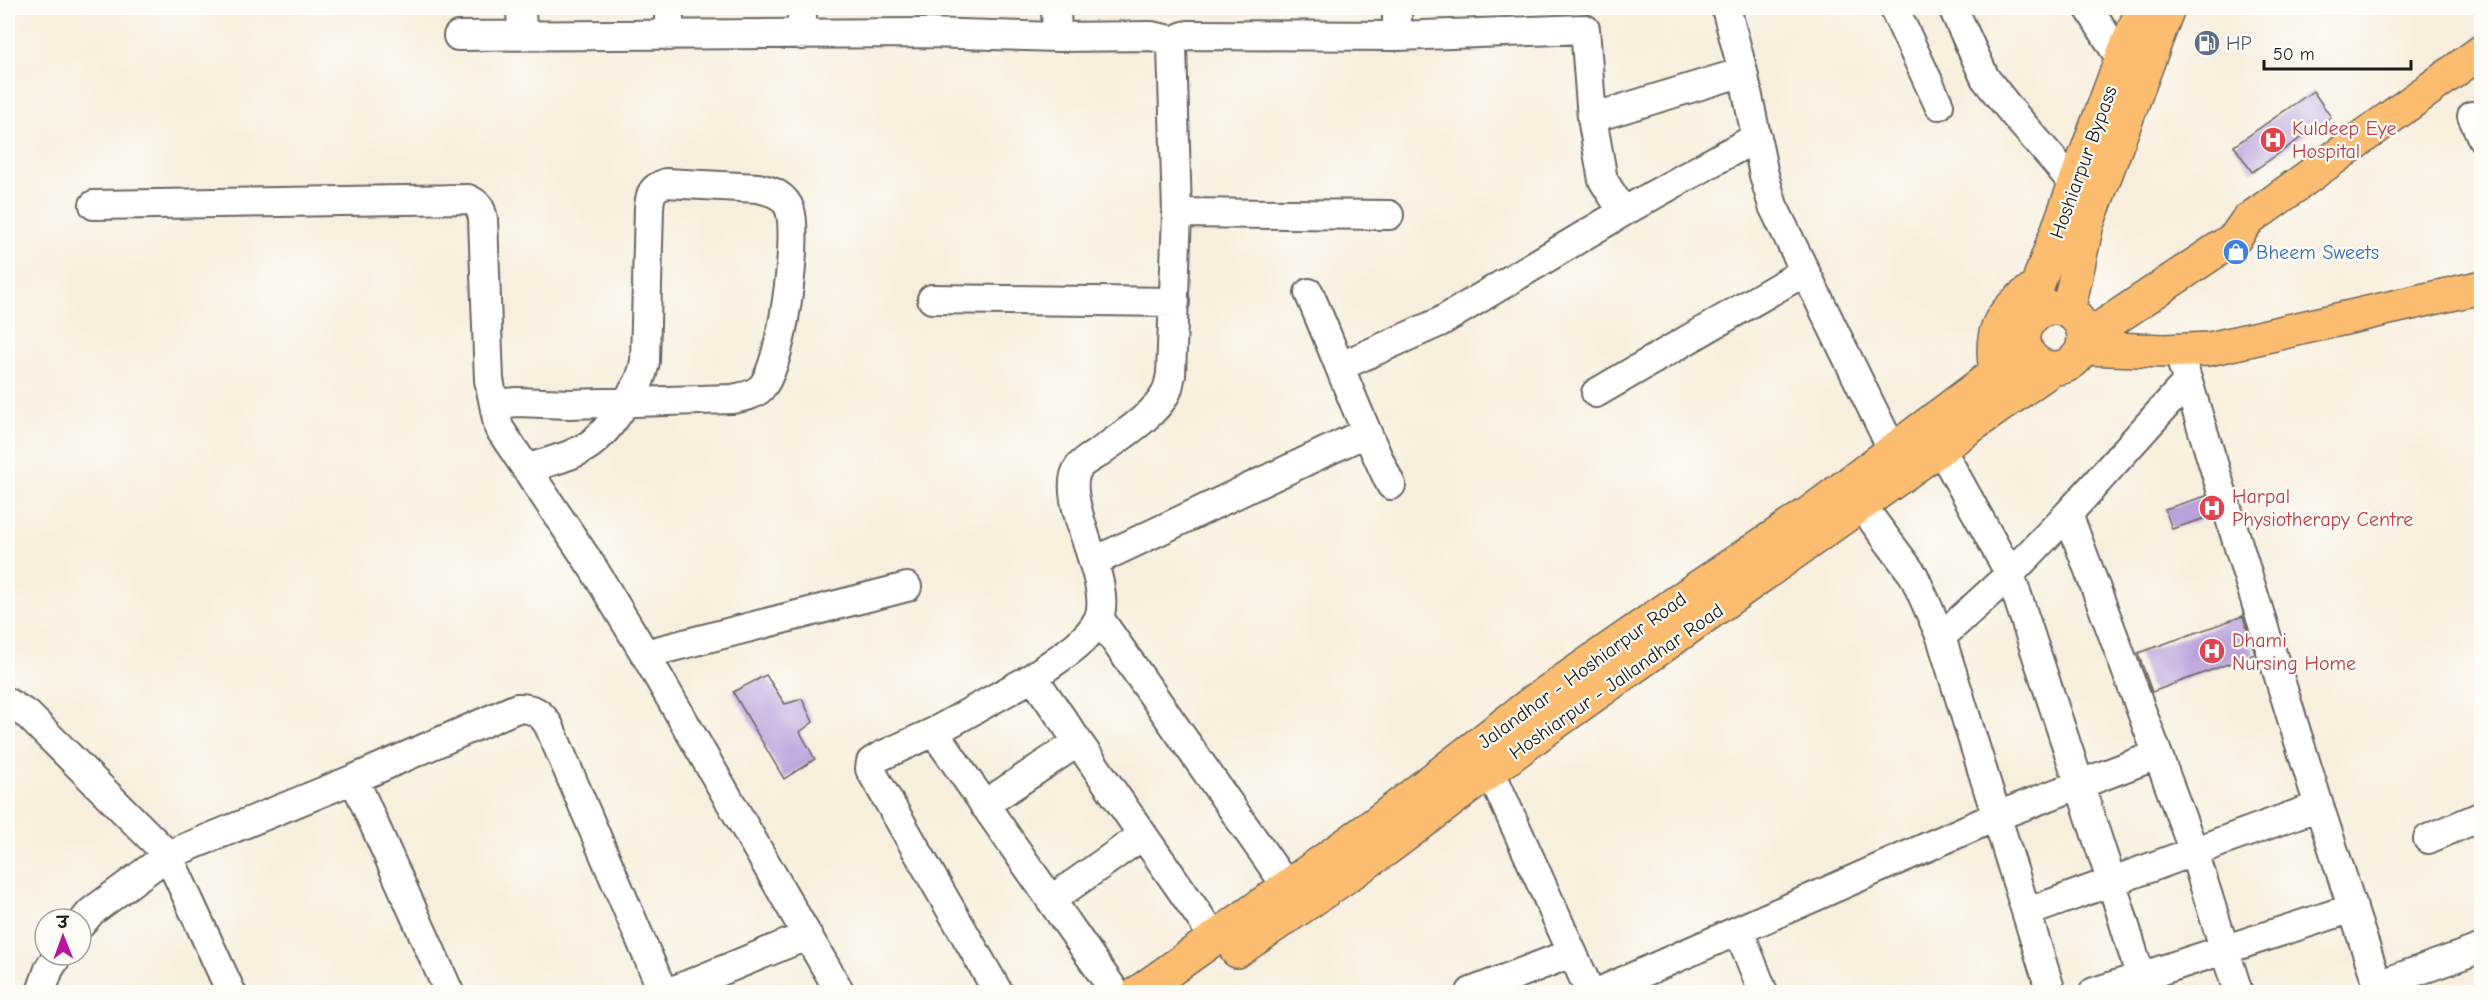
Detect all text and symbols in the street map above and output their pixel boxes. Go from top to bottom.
fuel station icon: HP [2192,28,2222,58]
place label: HP [2226,32,2252,55]
scale bar [2264,33,2411,71]
text: 50 m [2273,44,2315,65]
street label: Hoshiarpur Bypass [2045,83,2122,242]
place label: Kuldeep Eye Hospital [2292,117,2396,163]
hospital icon: Kuldeep Eye Hospital [2258,125,2288,155]
shop icon: Bheem Sweets [2221,237,2251,267]
place label: Bheem Sweets [2256,241,2379,264]
place label: Harpal Physiotherapy Centre [2232,485,2413,531]
hospital icon: Harpal Physiotherapy Centre [2197,493,2227,523]
street label: Jalandhar - Hoshiarpur Road [1474,587,1691,754]
street label: Hoshiarpur - Jallandhar Road [1505,599,1728,764]
place label: Dhami Nursing Home [2232,629,2356,675]
hospital icon: Dhami Nursing Home [2197,636,2227,666]
north arrow [33,907,93,967]
text: उ [55,914,70,932]

